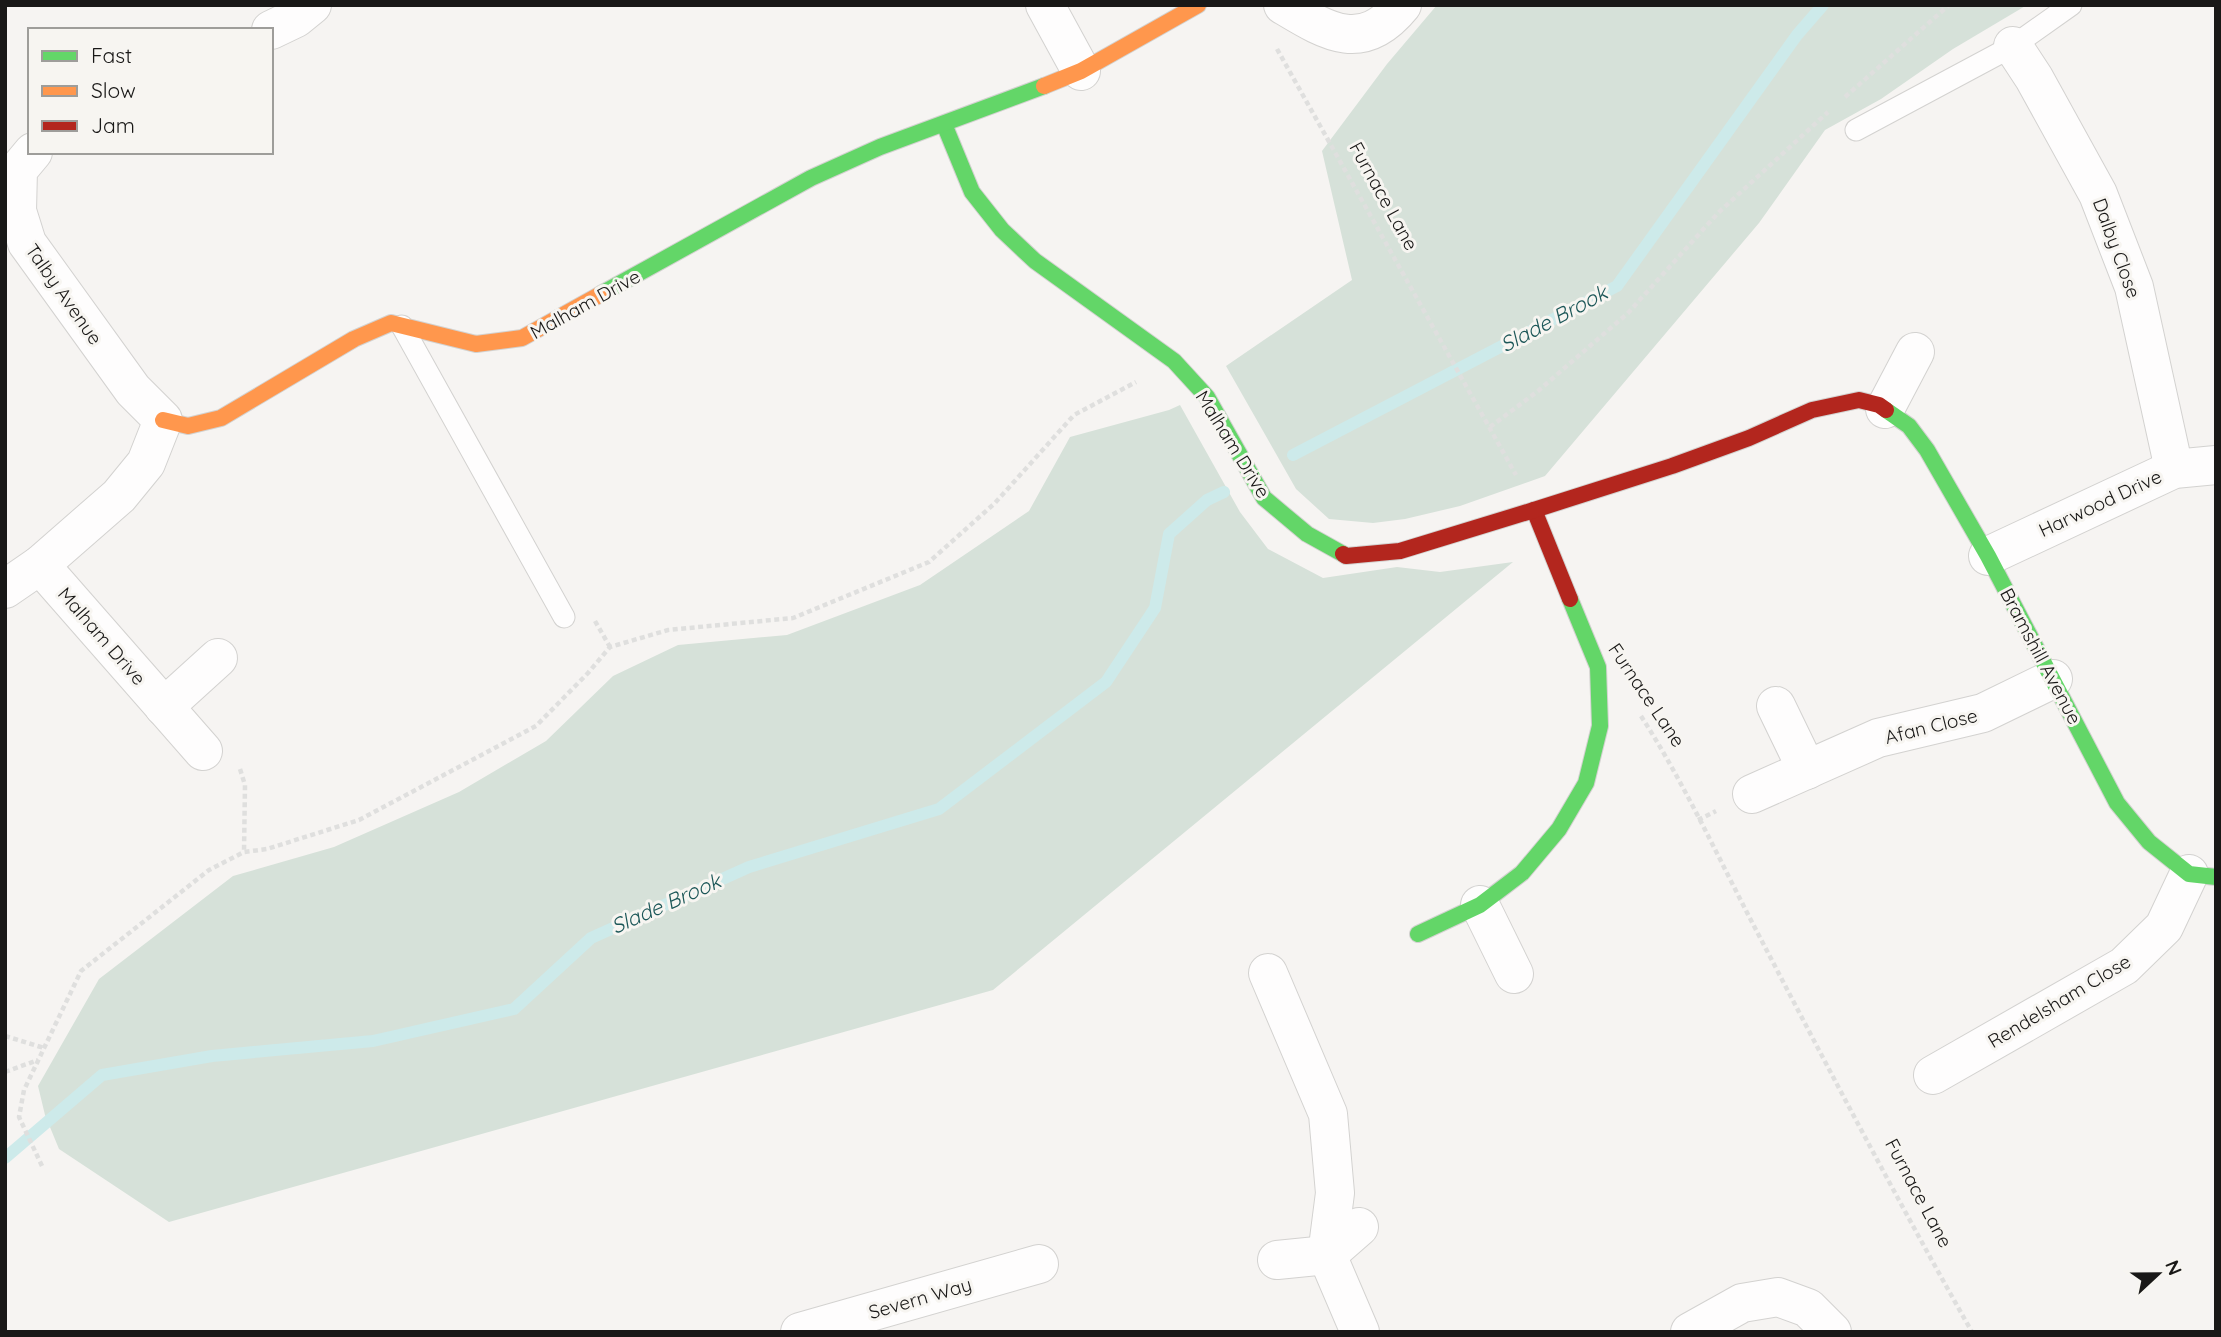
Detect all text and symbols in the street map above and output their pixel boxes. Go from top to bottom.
legend [28,28,273,154]
text: Fast [91,42,132,68]
text: Slow [91,77,136,103]
text: Jam [91,112,135,138]
street label: Furnace Lane [1344,138,1424,254]
street label: Dalby Close [2088,195,2146,301]
street label: Talby Avenue [20,239,108,349]
street label: Malham Drive [526,264,644,344]
water label: Slade Brook [1496,278,1613,357]
street label: Malham Drive [1190,386,1276,502]
street label: Harwood Drive [2035,464,2165,542]
street label: Malham Drive [53,582,151,690]
street label: Bramshill Avenue [1995,584,2087,728]
street label: Furnace Lane [1603,638,1691,752]
street label: Afan Close [1882,703,1980,749]
water label: Slade Brook [607,867,726,939]
street label: Rendelsham Close [1983,949,2135,1053]
street label: Furnace Lane [1880,1134,1958,1252]
north arrow [2123,1239,2193,1309]
text: N [2160,1257,2188,1279]
street label: Severn Way [866,1272,974,1324]

